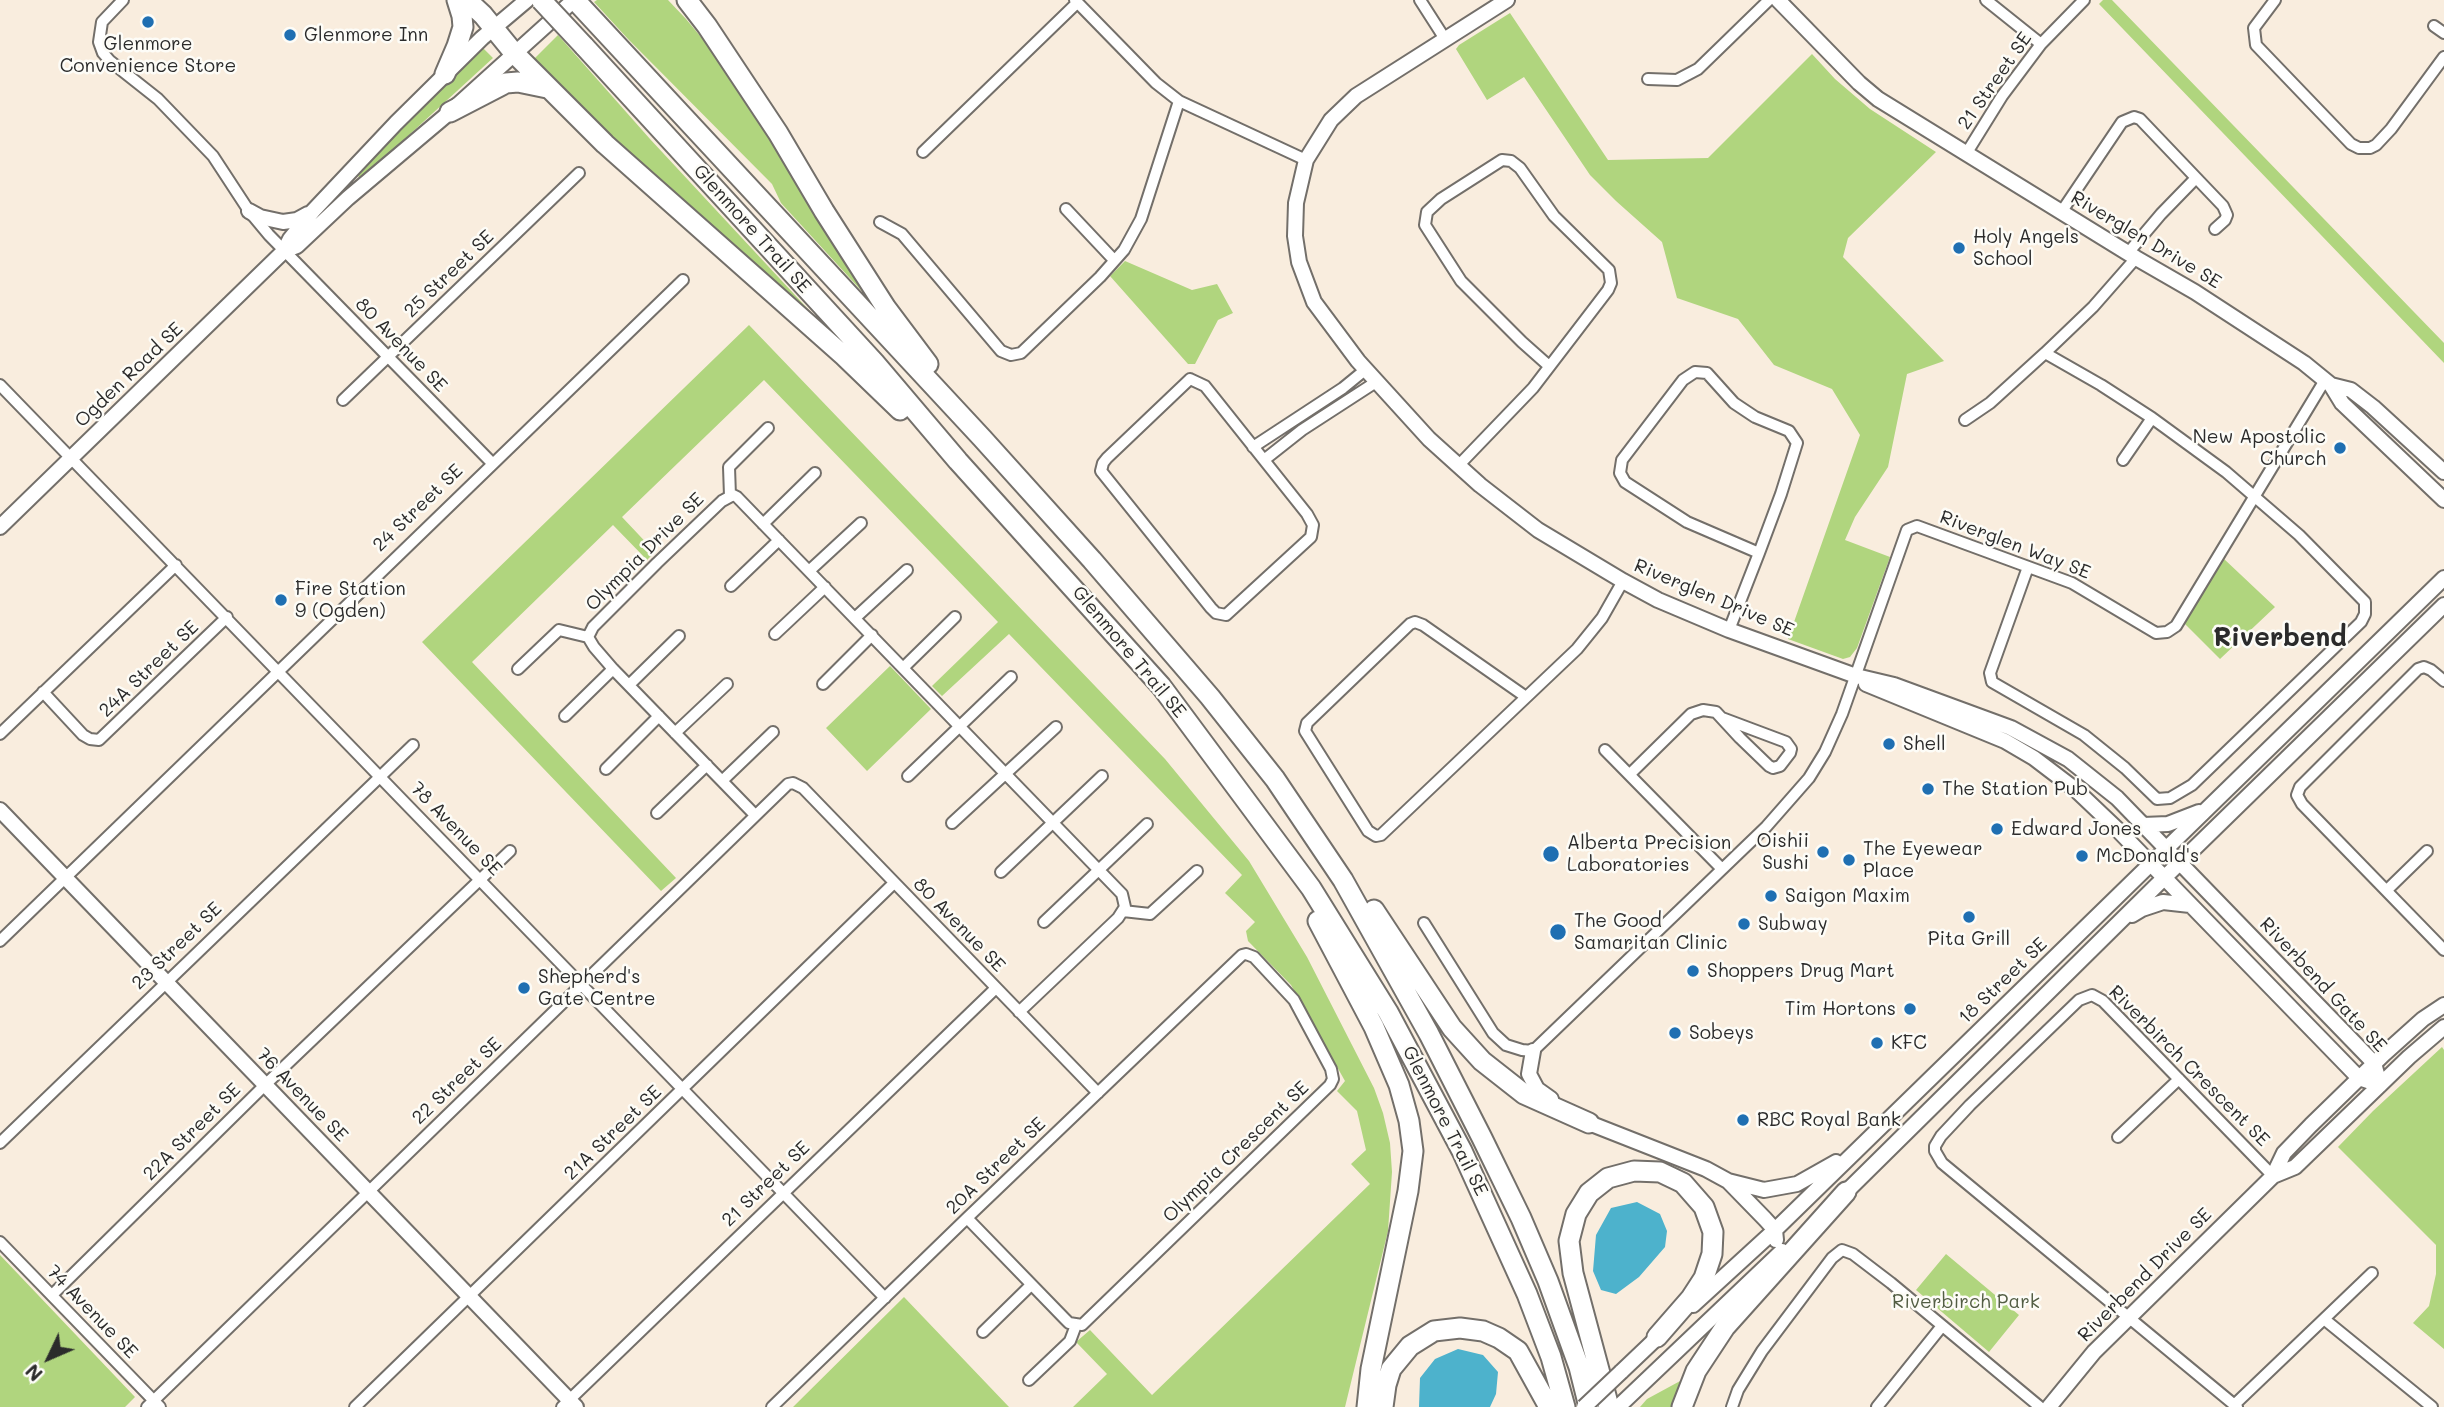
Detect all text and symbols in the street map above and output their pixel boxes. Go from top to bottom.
marker: Glenmore Convenience Store [140,14,156,30]
place label: Glenmore Inn [304,24,428,46]
marker: Glenmore Inn [282,27,298,43]
street label: 21 Street SE [1953,28,2037,134]
place label: Glenmore Convenience Store [60,33,236,77]
street label: Glenmore Trail SE [688,160,816,298]
street label: Riverglen Drive SE [2067,186,2225,294]
street label: 25 Street SE [399,226,499,322]
place label: Holy Angels School [1973,226,2079,270]
marker: Holy Angels School [1951,240,1967,256]
street label: 80 Avenue SE [350,293,452,397]
street label: Ogden Road SE [70,318,188,432]
place label: New Apostolic Church [2193,426,2326,470]
marker: New Apostolic Church [2332,440,2348,456]
street label: 24 Street SE [368,460,468,556]
street label: Olympia Drive SE [581,488,709,616]
street label: Riverglen Way SE [1936,506,2094,584]
street label: Riverglen Drive SE [1631,554,1797,642]
place label: Fire Station 9 (Ogden) [295,578,406,622]
street label: Glenmore Trail SE [1067,581,1191,723]
marker: Fire Station 9 (Ogden) [273,592,289,608]
street label: 24A Street SE [95,616,203,722]
district label: Riverbend [2213,622,2347,654]
place label: Shell [1903,733,1946,755]
marker: Shell [1881,736,1897,752]
street label: 78 Avenue SE [406,777,506,881]
place label: The Station Pub [1942,778,2088,800]
marker: The Station Pub [1920,781,1936,797]
place label: Edward Jones [2011,818,2141,840]
marker: Edward Jones [1989,821,2005,837]
place label: Oishii Sushi [1757,830,1809,874]
place label: Alberta Precision Laboratories [1567,832,1731,876]
place label: The Eyewear Place [1863,838,1983,882]
marker: Alberta Precision Laboratories [1541,844,1561,864]
marker: Oishii Sushi [1815,844,1831,860]
place label: McDonald's [2096,845,2199,867]
marker: McDonald's [2074,848,2090,864]
marker: The Eyewear Place [1841,852,1857,868]
street label: 80 Avenue SE [908,873,1010,977]
place label: Saigon Maxim [1785,885,1910,907]
marker: Saigon Maxim [1763,888,1779,904]
street label: 23 Street SE [127,898,227,994]
marker: Pita Grill [1961,909,1977,925]
place label: The Good Samaritan Clinic [1574,910,1727,954]
place label: Subway [1758,913,1828,935]
street label: Riverbend Gate SE [2255,913,2391,1057]
marker: Subway [1736,916,1752,932]
marker: The Good Samaritan Clinic [1548,922,1568,942]
place label: Pita Grill [1928,928,2010,950]
street label: 18 Street SE [1954,933,2052,1029]
place label: Shoppers Drug Mart [1707,960,1895,982]
marker: Shoppers Drug Mart [1685,963,1701,979]
place label: Shepherd's Gate Centre [538,966,656,1010]
marker: Shepherd's Gate Centre [516,980,532,996]
street label: Riverbirch Crescent SE [2104,981,2274,1151]
place label: Tim Hortons [1785,998,1896,1020]
marker: Tim Hortons [1902,1001,1918,1017]
place label: Sobeys [1689,1022,1754,1044]
marker: Sobeys [1667,1025,1683,1041]
place label: KFC [1891,1032,1927,1054]
street label: 22 Street SE [408,1033,506,1129]
marker: KFC [1869,1035,1885,1051]
street label: Glenmore Trail SE [1397,1042,1493,1200]
street label: 76 Avenue SE [252,1043,352,1147]
street label: Olympia Crescent SE [1158,1076,1314,1228]
street label: 22A Street SE [138,1078,246,1186]
street label: 21A Street SE [560,1081,666,1185]
place label: RBC Royal Bank [1757,1109,1901,1131]
marker: RBC Royal Bank [1735,1112,1751,1128]
street label: 20A Street SE [941,1113,1051,1219]
street label: 21 Street SE [717,1136,815,1232]
street label: Riverbend Drive SE [2073,1203,2217,1347]
street label: 74 Avenue SE [42,1260,142,1364]
park label: Riverbirch Park [1892,1291,2040,1313]
north arrow [14,1323,84,1393]
text: N [20,1359,48,1387]

